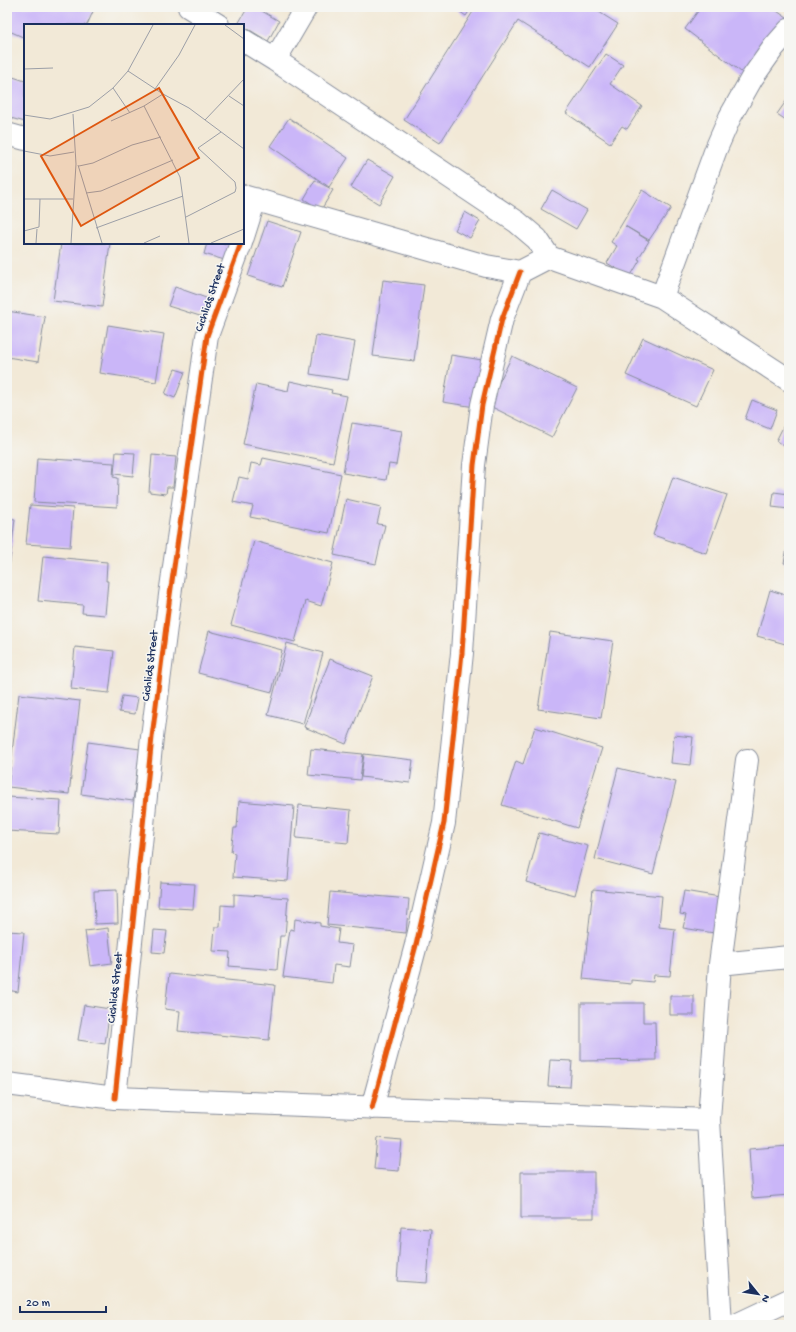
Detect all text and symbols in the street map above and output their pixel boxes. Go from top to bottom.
inset map [24,24,244,244]
street label: Cichlids Street [193,261,230,334]
street label: Cichlids Street [140,629,162,702]
street label: Cichlids Street [105,951,127,1024]
north arrow [738,1274,778,1314]
scale bar [20,1288,106,1314]
text: N [758,1292,772,1304]
text: 20 m [26,1297,51,1311]

